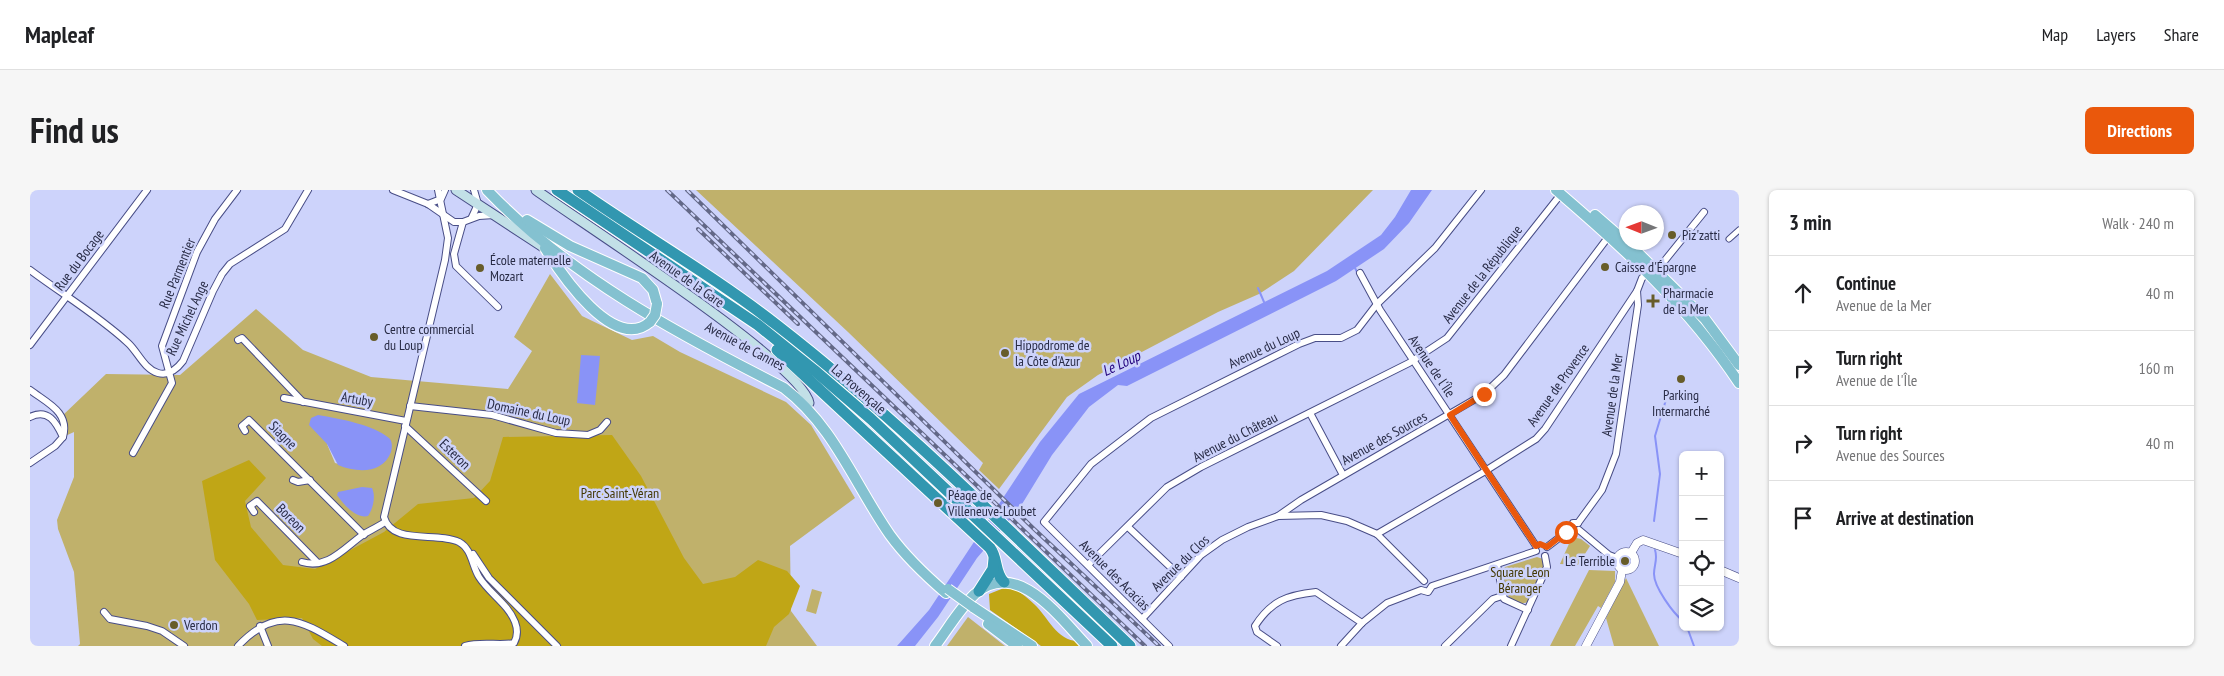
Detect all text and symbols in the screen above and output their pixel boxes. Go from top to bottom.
text: Mapleaf [25,19,94,50]
text: Map [2042,23,2068,46]
text: Layers [2096,23,2136,46]
text: Share [2164,23,2199,46]
text: Find us [30,107,119,153]
button: Directions [2085,107,2194,154]
north arrow [1619,205,1664,250]
text: 3 min [1789,209,1831,236]
text: Walk · 240 m [2102,213,2174,233]
street label: Avenue de la République [1438,221,1526,327]
street label: Rue du Bocage [50,226,108,294]
place label: Piz'zatti [1682,226,1720,244]
marker: Piz'zatti [1666,229,1678,241]
street label: Rue Parmentier [155,235,199,311]
street label: Avenue de la Gare [646,247,728,311]
place label: École maternelle Mozart [490,251,571,285]
place label: Caisse d'Épargne [1615,258,1696,276]
marker: Caisse d'Épargne [1599,261,1611,273]
marker: École maternelle Mozart [474,262,486,274]
text: Continue [1836,271,1896,295]
street label: Rue Michel Ange [162,277,212,358]
icon: ahead [1789,279,1817,307]
text: 40 m [2146,283,2174,303]
place label: Pharmacie de la Mer [1663,284,1714,318]
marker: Pharmacie de la Mer [1647,295,1659,307]
text: Avenue de la Mer [1836,295,1932,315]
street label: Avenue de Cannes [702,317,788,375]
place label: Centre commercial du Loup [384,320,475,354]
street label: Avenue du Loup [1225,324,1303,372]
marker: Centre commercial du Loup [368,331,380,343]
street label: Avenue de l'Île [1405,331,1460,401]
place label: Hippodrome de la Côte d'Azur [1015,336,1090,370]
street label: Avenue de Provence [1523,340,1593,430]
water label: Le Loup [1099,345,1144,380]
text: Turn right [1836,346,1902,370]
marker: Hippodrome de la Côte d'Azur [999,347,1011,359]
street label: Avenue de la Mer [1597,352,1627,438]
icon: right [1789,354,1817,382]
text: 160 m [2139,358,2174,378]
street label: La Provençale [828,360,890,418]
text: Avenue de l'Île [1836,370,1917,390]
marker: Parking Intermarché [1675,373,1687,385]
route end [1473,383,1496,406]
place label: Parking Intermarché [1652,386,1710,420]
street label: Artuby [340,387,375,411]
street label: Domaine du Loup [486,394,572,430]
street label: Avenue des Sources [1338,407,1430,469]
street label: Avenue du Château [1190,408,1280,466]
street label: Siagne [265,417,301,453]
text: Turn right [1836,421,1902,445]
icon: right [1789,429,1817,457]
text: 40 m [2146,433,2174,453]
street label: Esteron [436,435,474,473]
text: Avenue des Sources [1836,445,1945,465]
map controls [1679,451,1724,631]
button: + [1679,451,1724,496]
park label: Parc Saint-Véran [581,484,659,502]
place label: Péage de Villeneuve-Loubet [947,486,1036,520]
button: − [1679,496,1724,541]
marker: Péage de Villeneuve-Loubet [932,497,944,509]
street label: Boreon [272,499,310,537]
icon: arrive [1789,504,1817,532]
text: Arrive at destination [1836,506,1974,530]
route start [1555,521,1578,544]
street label: Avenue du Clos [1147,531,1213,595]
street label: Avenue des Acacias [1076,536,1154,614]
button: locate [1679,541,1724,586]
place label: Le Terrible [1565,552,1615,570]
marker: Le Terrible [1619,555,1631,567]
park label: Square Leon Béranger [1490,563,1550,597]
button: layers [1679,586,1724,631]
place label: Verdon [183,616,218,634]
marker: Verdon [168,619,180,631]

